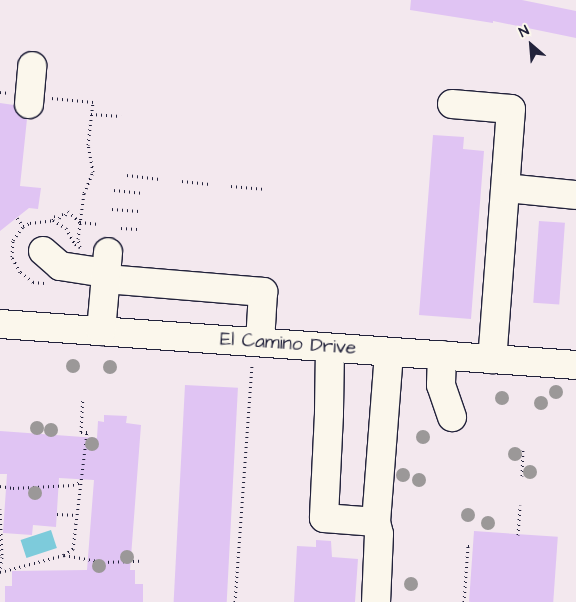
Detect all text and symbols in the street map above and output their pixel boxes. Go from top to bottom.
north arrow [506,20,556,70]
text: N [516,21,533,43]
street label: El Camino Drive [219,328,357,360]

